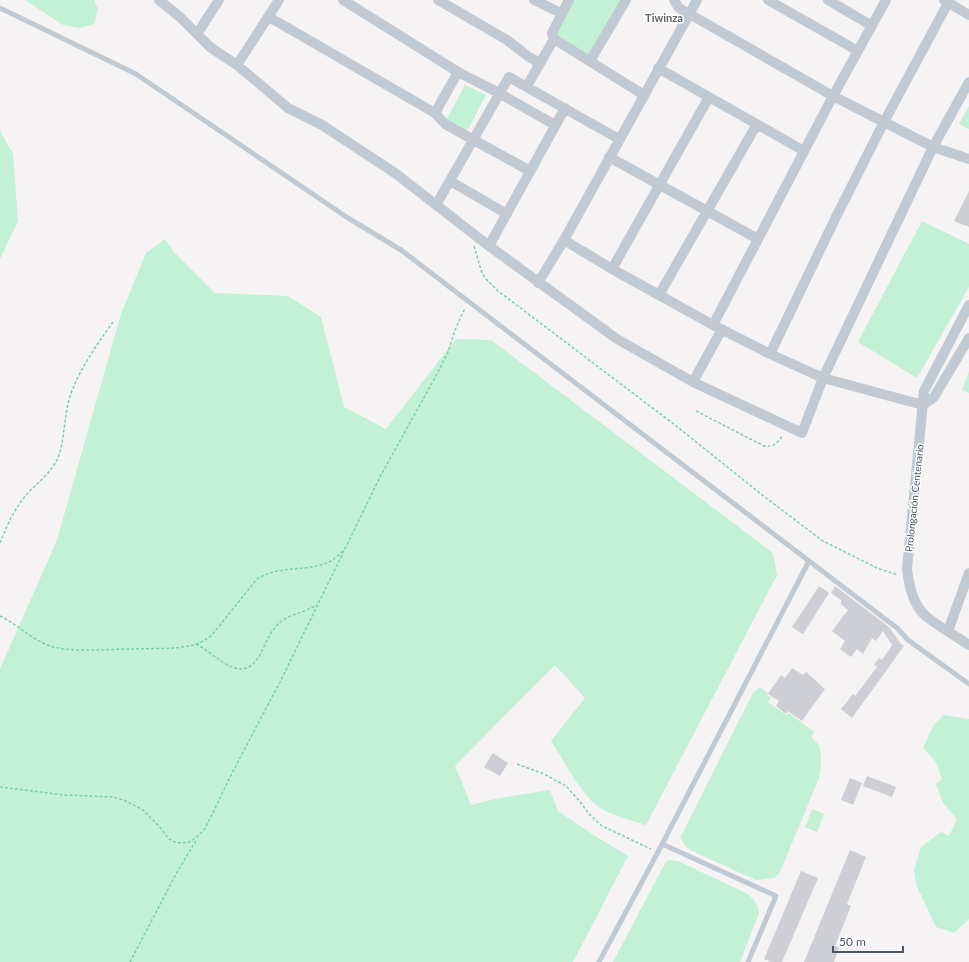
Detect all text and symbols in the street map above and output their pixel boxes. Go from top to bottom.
district label: Tiwinza [645,11,683,24]
street label: Prolongación Centenario [902,443,926,552]
scale bar [833,928,903,954]
text: 50 m [839,934,866,949]

